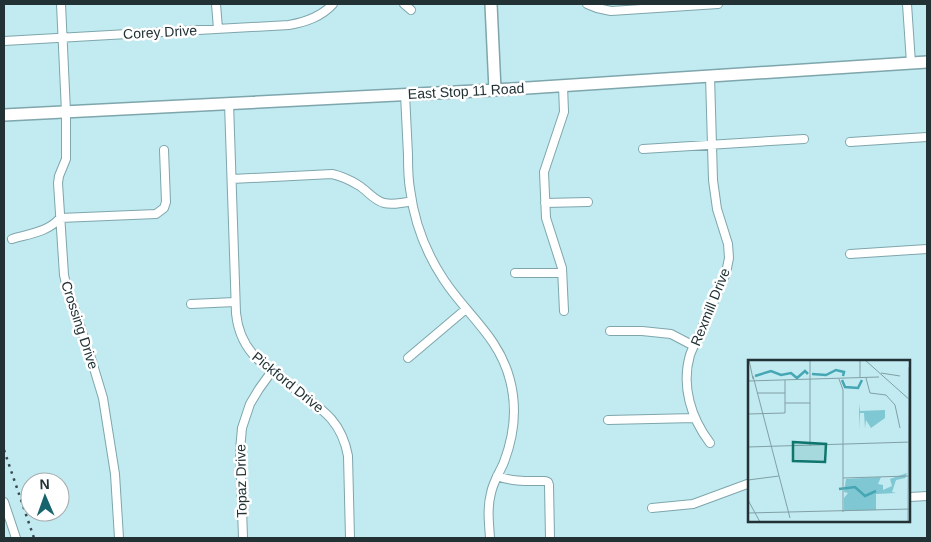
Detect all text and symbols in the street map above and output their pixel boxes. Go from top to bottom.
street label: Corey Drive [123,22,198,42]
street label: East Stop 11 Road [407,80,525,102]
street label: Rexmill Drive [687,266,733,348]
street label: Crossing Drive [58,279,102,371]
street label: Pickford Drive [249,348,327,416]
inset map [748,360,911,522]
street label: Topaz Drive [232,444,250,518]
north arrow [20,472,70,522]
text: N [39,476,50,492]

